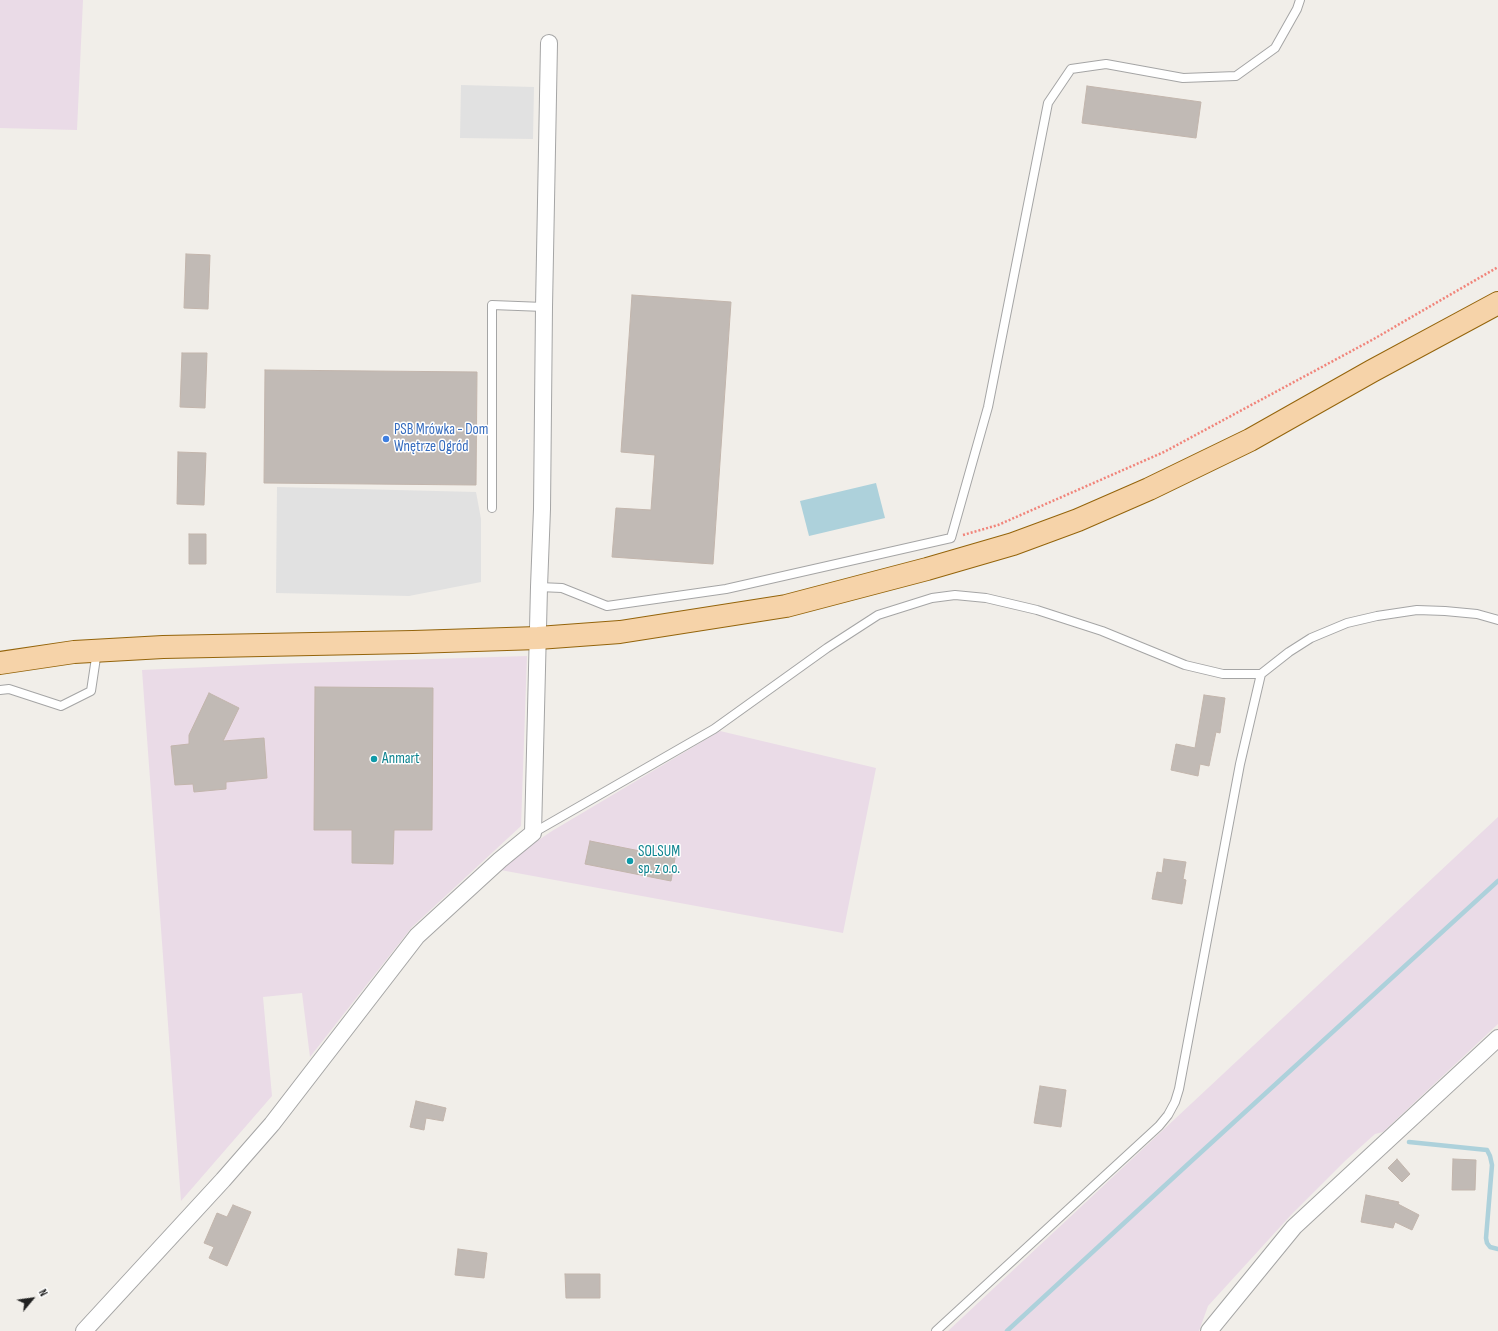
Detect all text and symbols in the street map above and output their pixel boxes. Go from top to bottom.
place label: PSB Mrówka - Dom Wnętrze Ogród [394,421,488,456]
marker: PSB Mrówka - Dom Wnętrze Ogród [381,434,391,444]
place label: Anmart [382,750,420,768]
marker: Anmart [369,754,379,764]
place label: SOLSUM sp. z o.o. [638,843,680,878]
marker: SOLSUM sp. z o.o. [625,856,635,866]
north arrow [12,1279,52,1319]
text: N [36,1287,50,1299]

